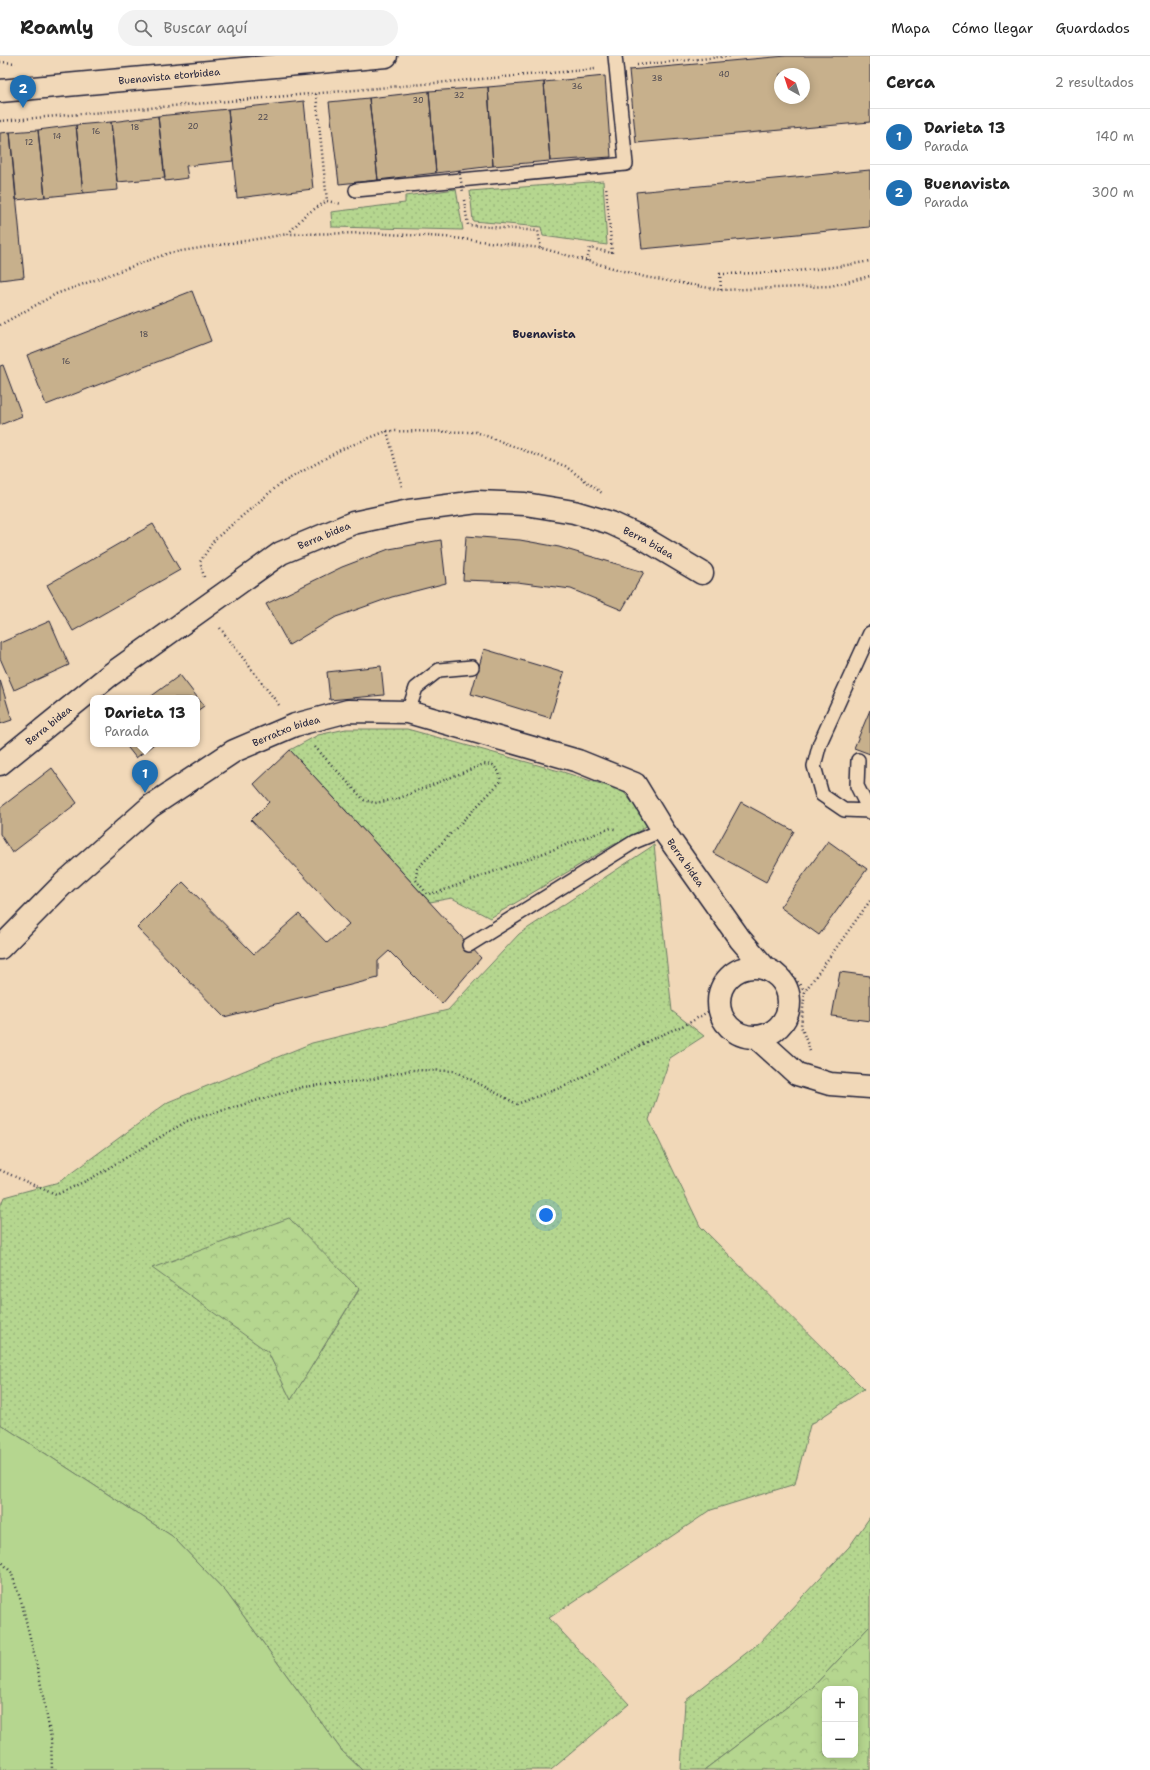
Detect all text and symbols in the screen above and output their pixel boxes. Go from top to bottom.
search box [118,10,398,46]
text: Roamly [20,15,94,40]
icon: search [132,17,154,39]
text: Buscar aquí [164,18,248,38]
text: Mapa [891,19,930,37]
text: Cómo llegar [952,19,1033,37]
text: Guardados [1055,19,1130,37]
street label: Buenavista etorbidea [118,65,222,87]
north arrow [774,68,810,104]
house number: 40 [718,69,730,80]
text: Cerca [886,71,935,93]
house number: 38 [652,73,662,84]
text: 2 resultados [1055,74,1134,91]
pin: 2 [10,75,36,108]
house number: 36 [572,81,583,92]
house number: 32 [454,90,465,101]
house number: 30 [412,95,424,106]
house number: 22 [258,112,269,123]
text: Darieta 13 [924,118,1005,138]
house number: 20 [188,121,198,132]
house number: 18 [131,122,139,133]
house number: 16 [92,126,101,137]
text: 1 [896,128,902,145]
text: 140 m [1095,128,1134,145]
house number: 14 [53,131,62,142]
house number: 12 [25,137,34,148]
text: Parada [924,138,968,155]
text: Buenavista [924,174,1010,194]
text: 2 [894,184,904,201]
text: 300 m [1091,184,1134,201]
text: Parada [924,194,968,211]
district label: Buenavista [513,327,576,342]
house number: 18 [140,329,148,340]
house number: 16 [62,356,71,367]
street label: Berra bidea [296,519,353,552]
street label: Berra bidea [621,524,677,562]
popup [90,695,200,747]
street label: Berra bidea [23,702,75,748]
text: Darieta 13 [104,703,186,723]
street label: Berratxo bidea [250,713,322,749]
text: Parada [104,723,149,740]
pin: 1 [132,760,158,793]
street label: Berra bidea [664,836,707,890]
your location [536,1205,556,1225]
map controls [822,1686,858,1758]
button: + [822,1686,858,1722]
button: − [822,1722,858,1758]

